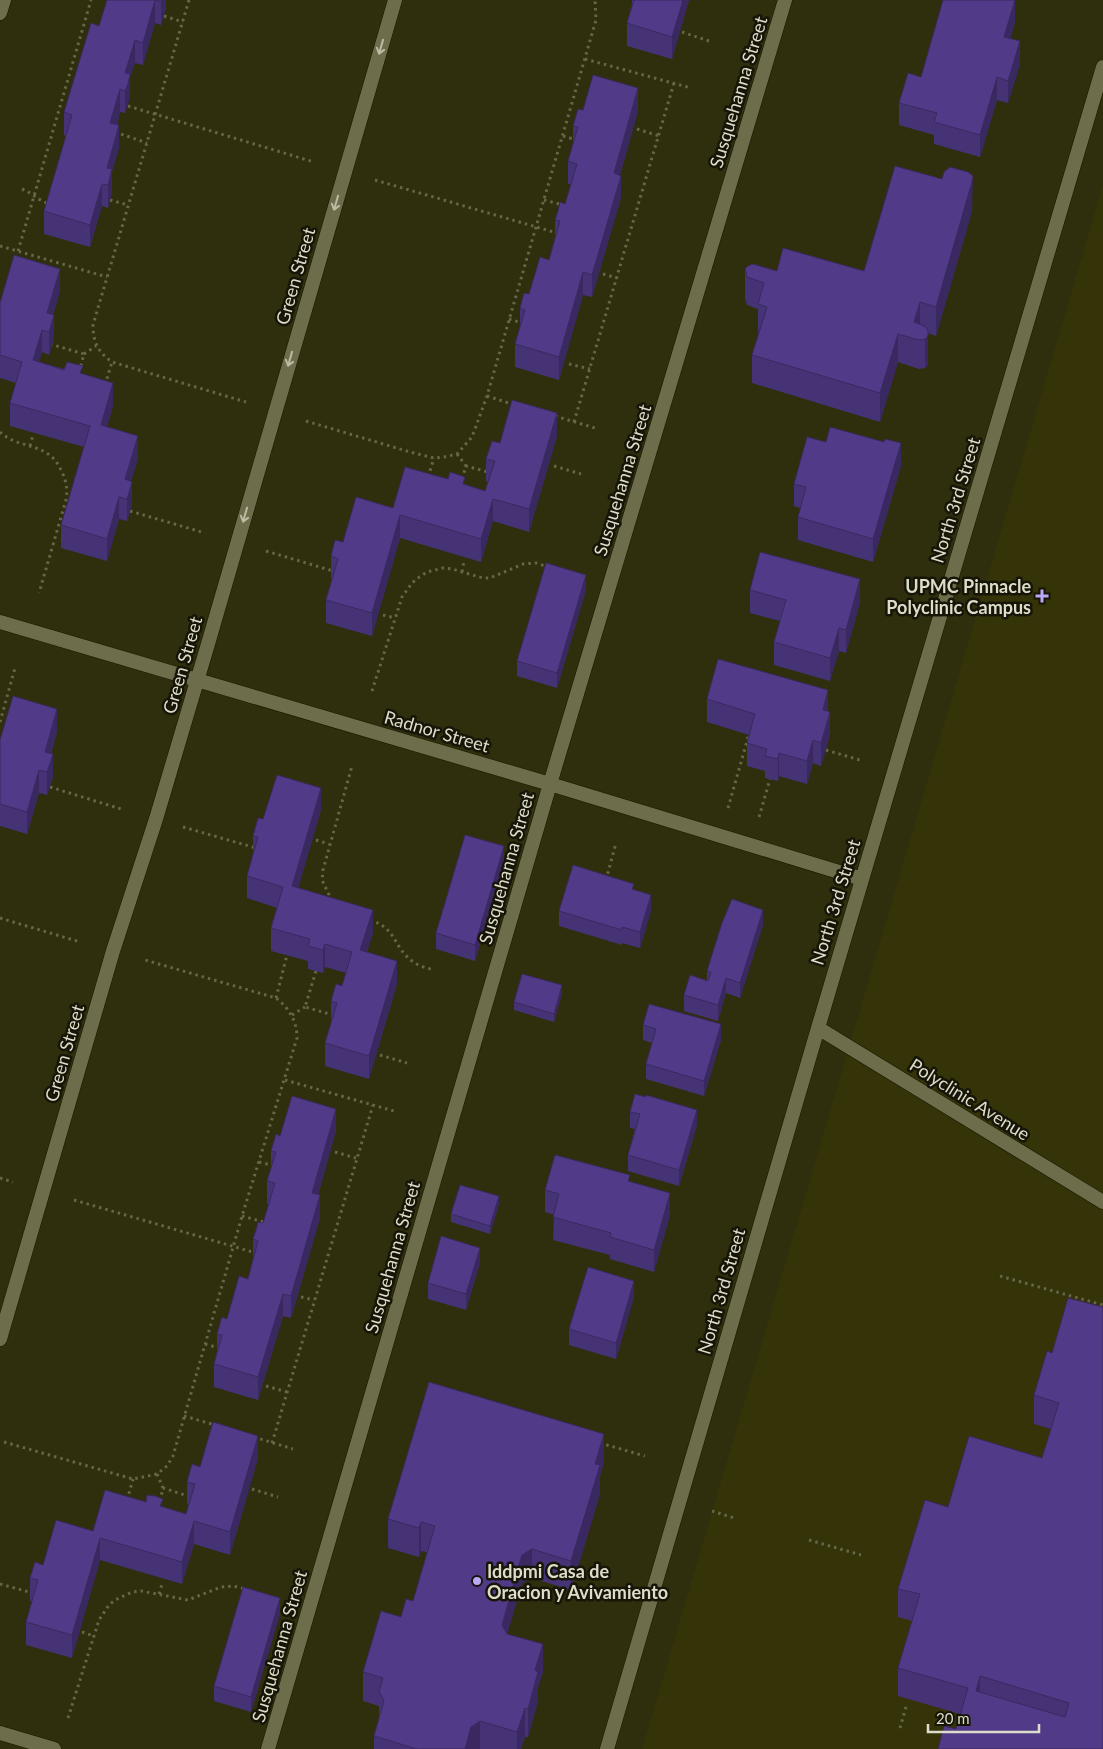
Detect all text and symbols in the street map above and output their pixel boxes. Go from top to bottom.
street label: Susquehanna Street [705,13,772,170]
one-way arrow [376,38,386,54]
one-way arrow [331,194,341,210]
street label: Green Street [271,224,320,327]
one-way arrow [285,350,295,366]
street label: Susquehanna Street [589,401,656,558]
street label: North 3rd Street [925,434,985,565]
one-way arrow [240,506,249,522]
place label: UPMC Pinnacle Polyclinic Campus [886,575,1031,618]
marker: UPMC Pinnacle Polyclinic Campus [1035,589,1049,603]
street label: Green Street [158,613,207,716]
street label: Radnor Street [382,705,493,757]
street label: Susquehanna Street [474,789,538,947]
street label: North 3rd Street [805,836,865,967]
street label: Green Street [40,1001,89,1104]
street label: Polyclinic Avenue [906,1053,1034,1145]
street label: Susquehanna Street [360,1178,424,1336]
street label: North 3rd Street [693,1225,750,1357]
place label: Iddpmi Casa de Oracion y Avivamiento [487,1560,668,1603]
street label: Susquehanna Street [247,1567,311,1725]
marker: Iddpmi Casa de Oracion y Avivamiento [471,1575,483,1587]
scale bar [928,1702,1039,1734]
text: 20 m [936,1709,970,1727]

